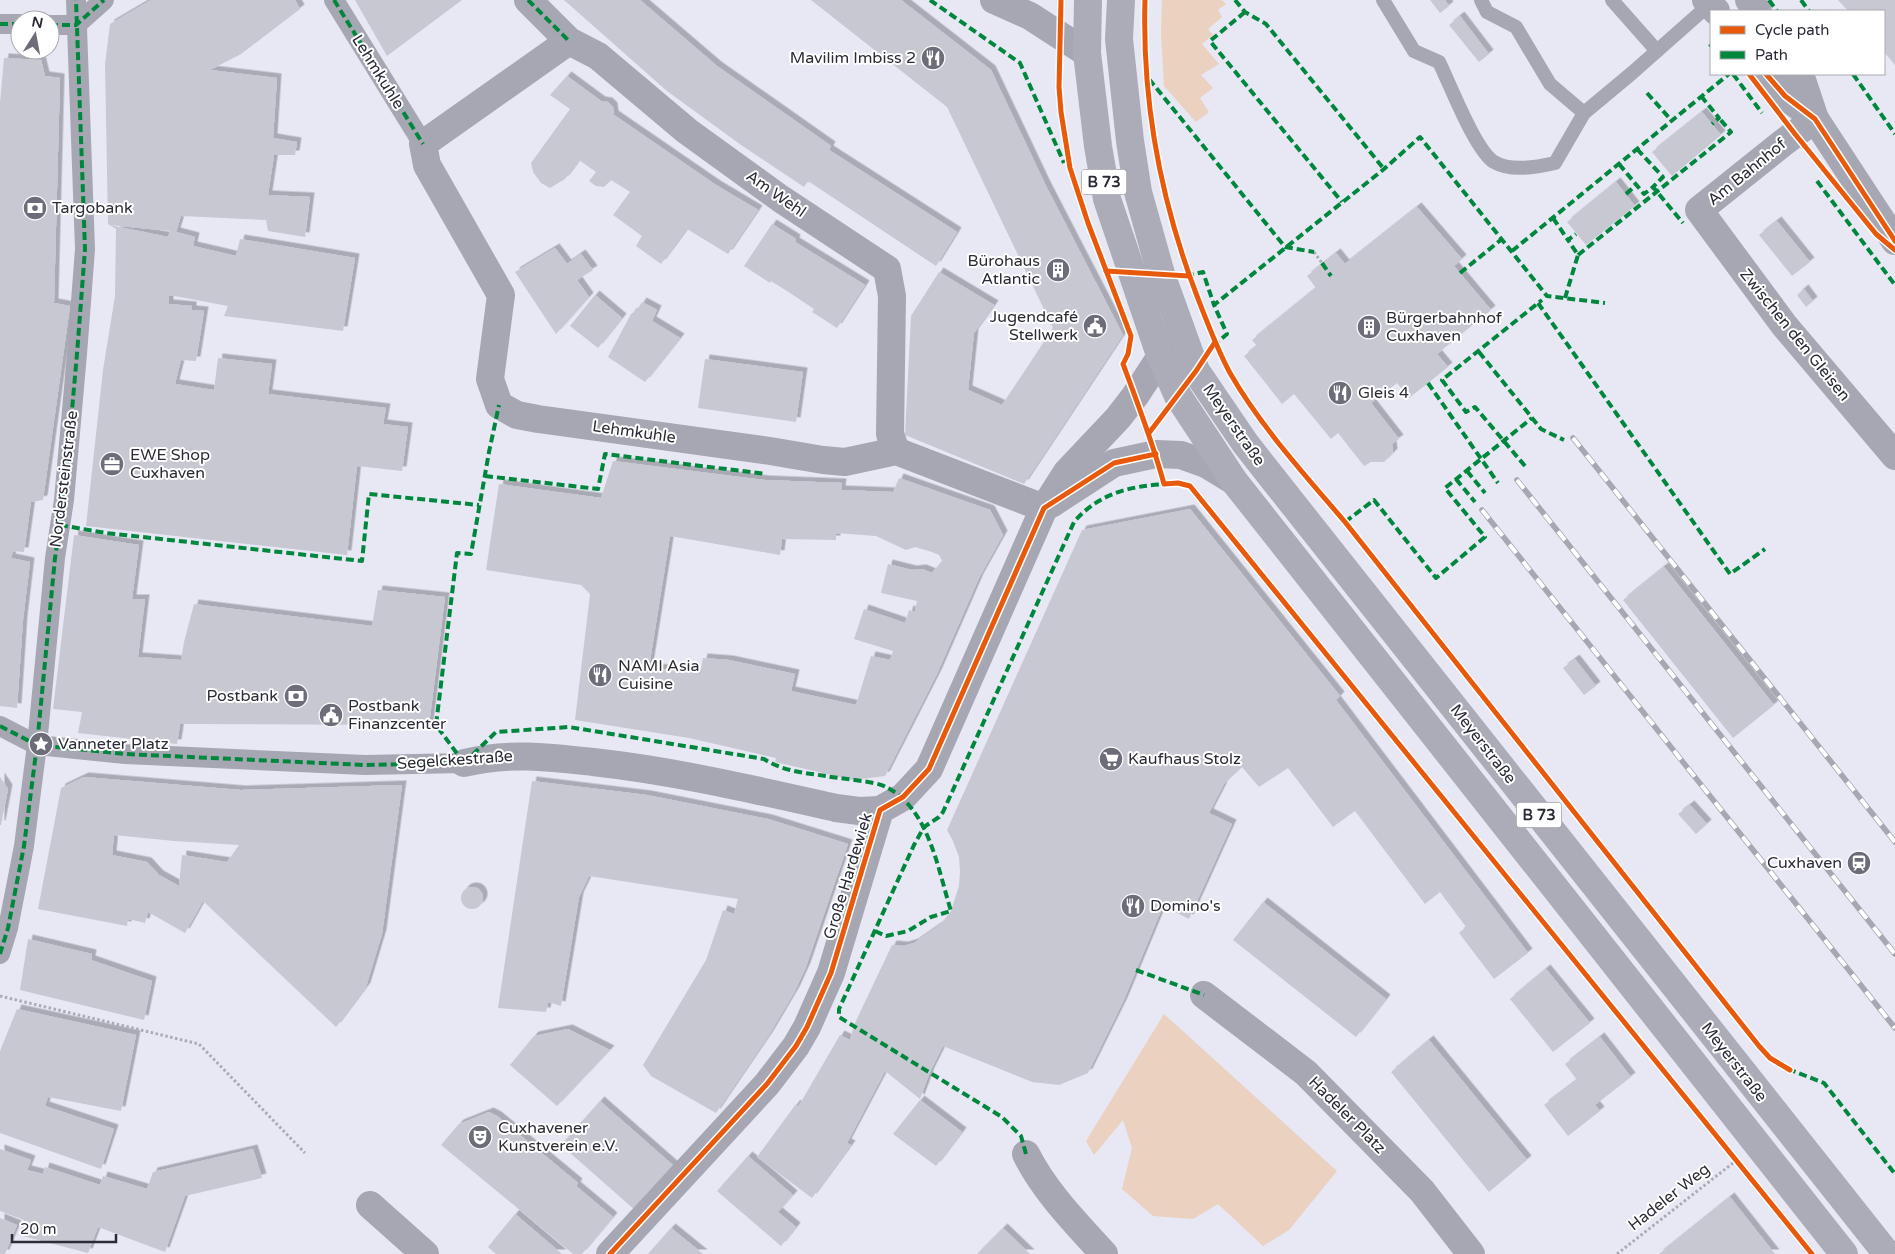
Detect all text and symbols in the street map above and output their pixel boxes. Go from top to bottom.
north arrow [10,10,60,60]
legend [1710,10,1885,75]
text: N [30,13,45,32]
text: Cycle path [1755,21,1829,39]
street label: Lehmkuhle [347,31,409,113]
restaurant icon: Mavilim Imbiss 2 [920,45,946,71]
text: Path [1755,46,1788,64]
place label: Mavilim Imbiss 2 [790,48,916,68]
street label: Am Bahnhof [1703,134,1791,210]
street label: Am Wehl [742,166,810,222]
road number: B 73 [1082,170,1126,194]
bank icon: Targobank [22,195,48,221]
place label: Targobank [52,198,133,218]
place label: Bürohaus Atlantic [968,251,1040,289]
building icon: Bürohaus Atlantic [1045,257,1071,283]
street label: Zwischen den Gleisen [1735,265,1855,405]
place label: Jugendcafé Stellwerk [990,307,1078,345]
place label: Bürgerbahnhof Cuxhaven [1386,308,1503,346]
public building icon: Jugendcafé Stellwerk [1082,313,1108,339]
building icon: Bürgerbahnhof Cuxhaven [1356,314,1382,340]
street label: Meyerstraße [1198,380,1270,470]
restaurant icon: Gleis 4 [1327,380,1353,406]
place label: Gleis 4 [1358,383,1409,403]
street label: Nordersteinstraße [46,410,82,548]
street label: Lehmkuhle [591,416,677,448]
place label: EWE Shop Cuxhaven [130,445,210,483]
office icon: EWE Shop Cuxhaven [99,451,125,477]
place label: NAMI Asia Cuisine [618,656,700,694]
restaurant icon: NAMI Asia Cuisine [587,662,613,688]
bank icon: Postbank [283,683,309,709]
place label: Postbank [206,686,278,706]
place label: Postbank Finanzcenter [348,696,447,734]
street label: Meyerstraße [1446,700,1520,788]
public building icon: Postbank Finanzcenter [318,702,344,728]
place icon: Vanneter Platz [28,731,54,757]
place label: Vanneter Platz [58,734,169,754]
street label: Segelckestraße [397,746,513,774]
supermarket icon: Kaufhaus Stolz [1098,746,1124,772]
place label: Kaufhaus Stolz [1128,749,1241,769]
road number: B 73 [1516,802,1562,828]
street label: Große Hardewiek [819,810,877,942]
station icon: Cuxhaven [1846,850,1872,876]
place label: Cuxhaven [1767,853,1842,873]
restaurant icon: Domino's [1120,893,1146,919]
place label: Domino's [1150,896,1221,916]
street label: Meyerstraße [1697,1018,1771,1106]
street label: Hadeler Platz [1304,1072,1390,1158]
place label: Cuxhavener Kunstverein e.V. [498,1118,619,1156]
theatre icon: Cuxhavener Kunstverein e.V. [467,1124,493,1150]
street label: Hadeler Weg [1624,1159,1714,1235]
scale bar [12,1212,116,1244]
text: 20 m [20,1220,57,1238]

